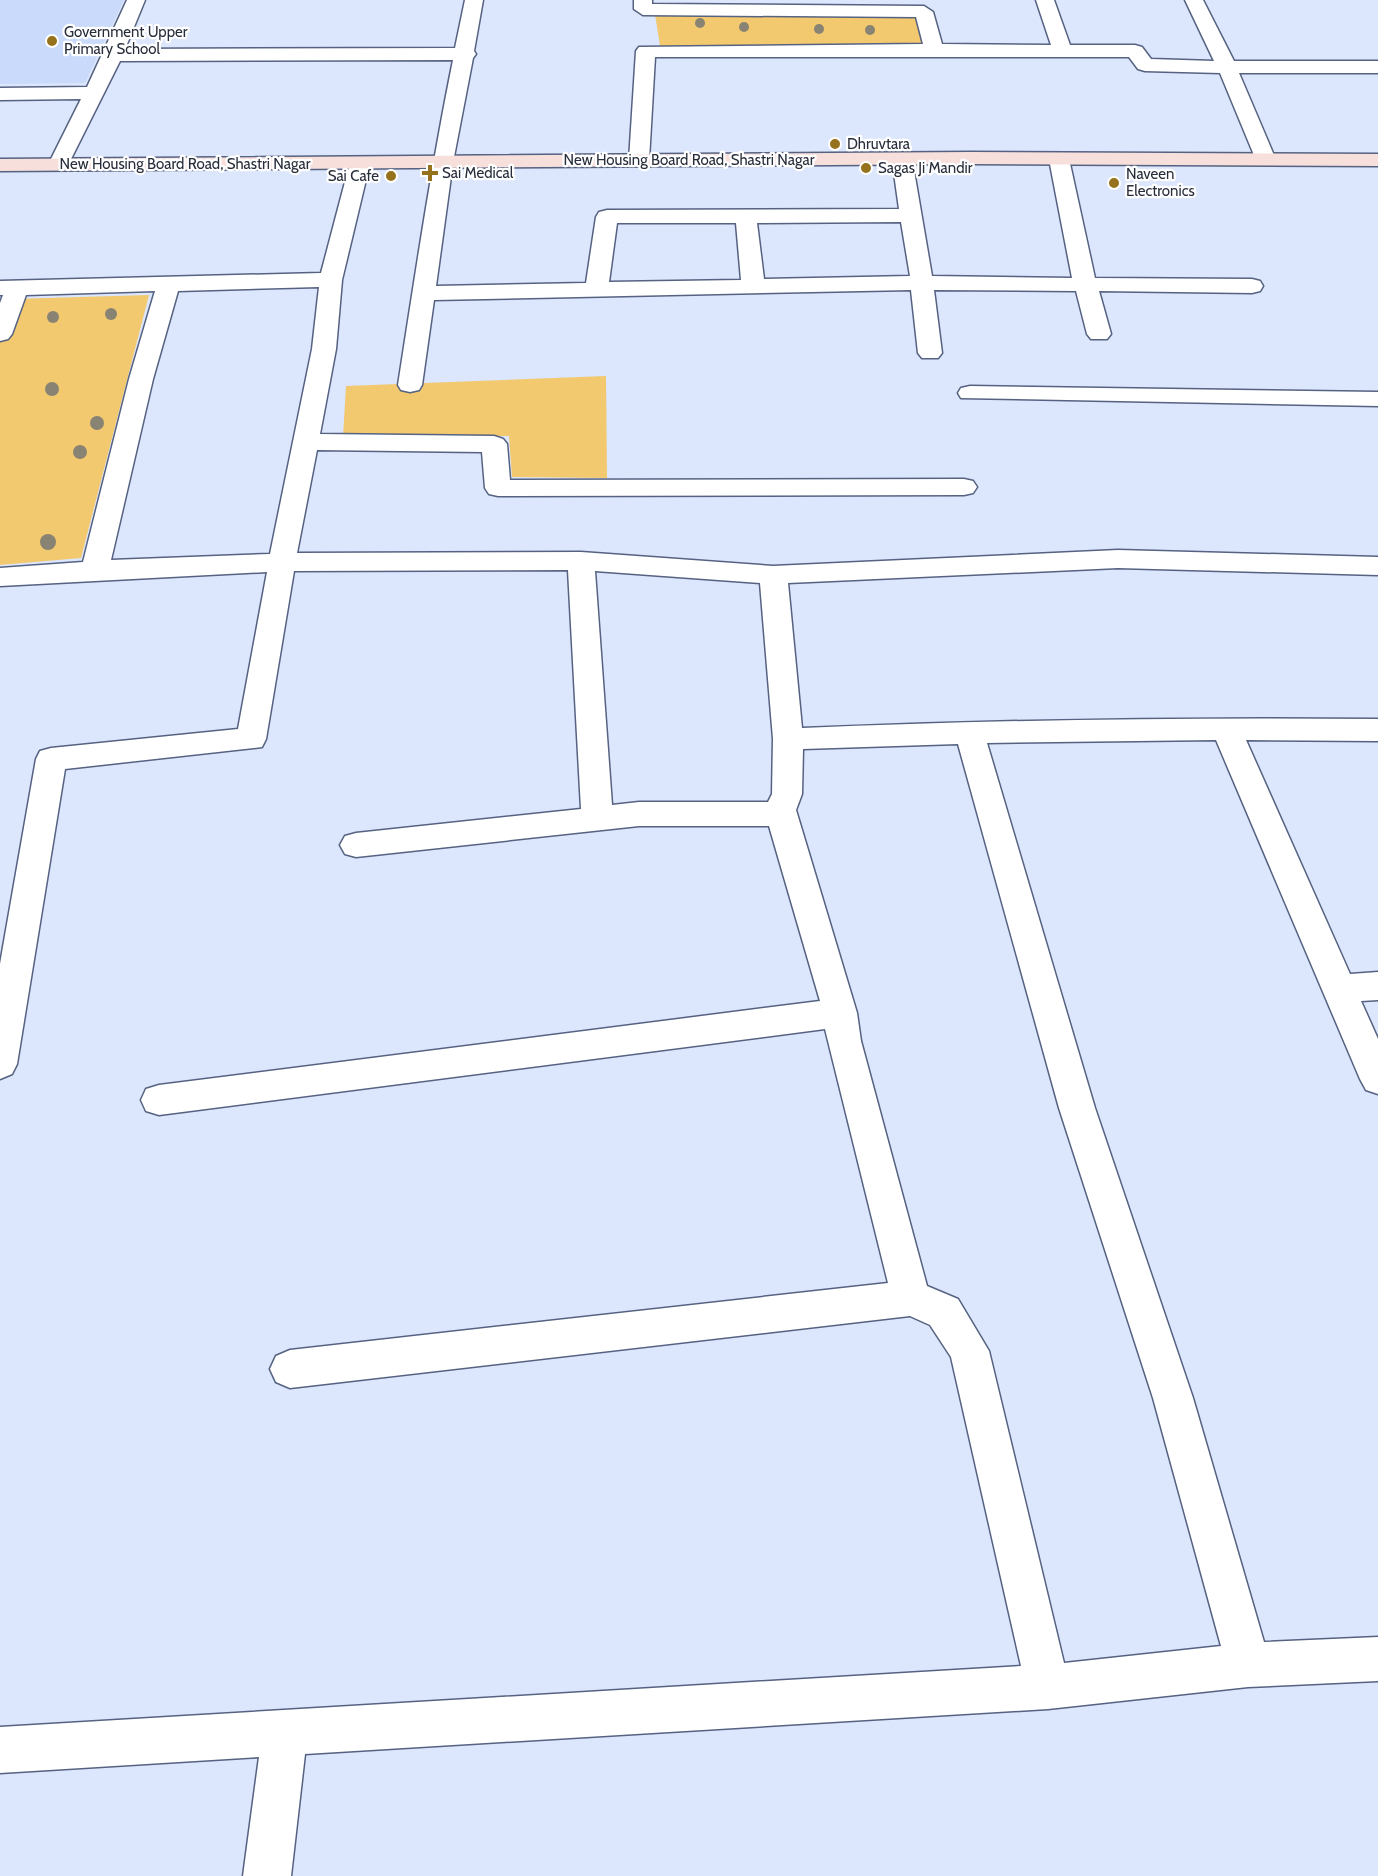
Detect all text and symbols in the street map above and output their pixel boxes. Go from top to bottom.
place label: Government Upper Primary School [64,23,188,58]
marker: Government Upper Primary School [45,34,59,48]
place label: Dhruvtara [847,135,911,153]
marker: Dhruvtara [828,137,842,151]
street label: New Housing Board Road, Shastri Nagar [564,151,815,169]
street label: New Housing Board Road, Shastri Nagar [60,155,311,173]
place label: Sagas Ji Mandir [878,159,973,177]
marker: Sagas Ji Mandir [859,161,873,175]
place label: Sai Medical [442,164,514,182]
place label: Naveen Electronics [1126,165,1195,200]
marker: Sai Medical [423,166,437,180]
place label: Sai Cafe [328,167,379,185]
marker: Sai Cafe [384,169,398,183]
marker: Naveen Electronics [1107,176,1121,190]

